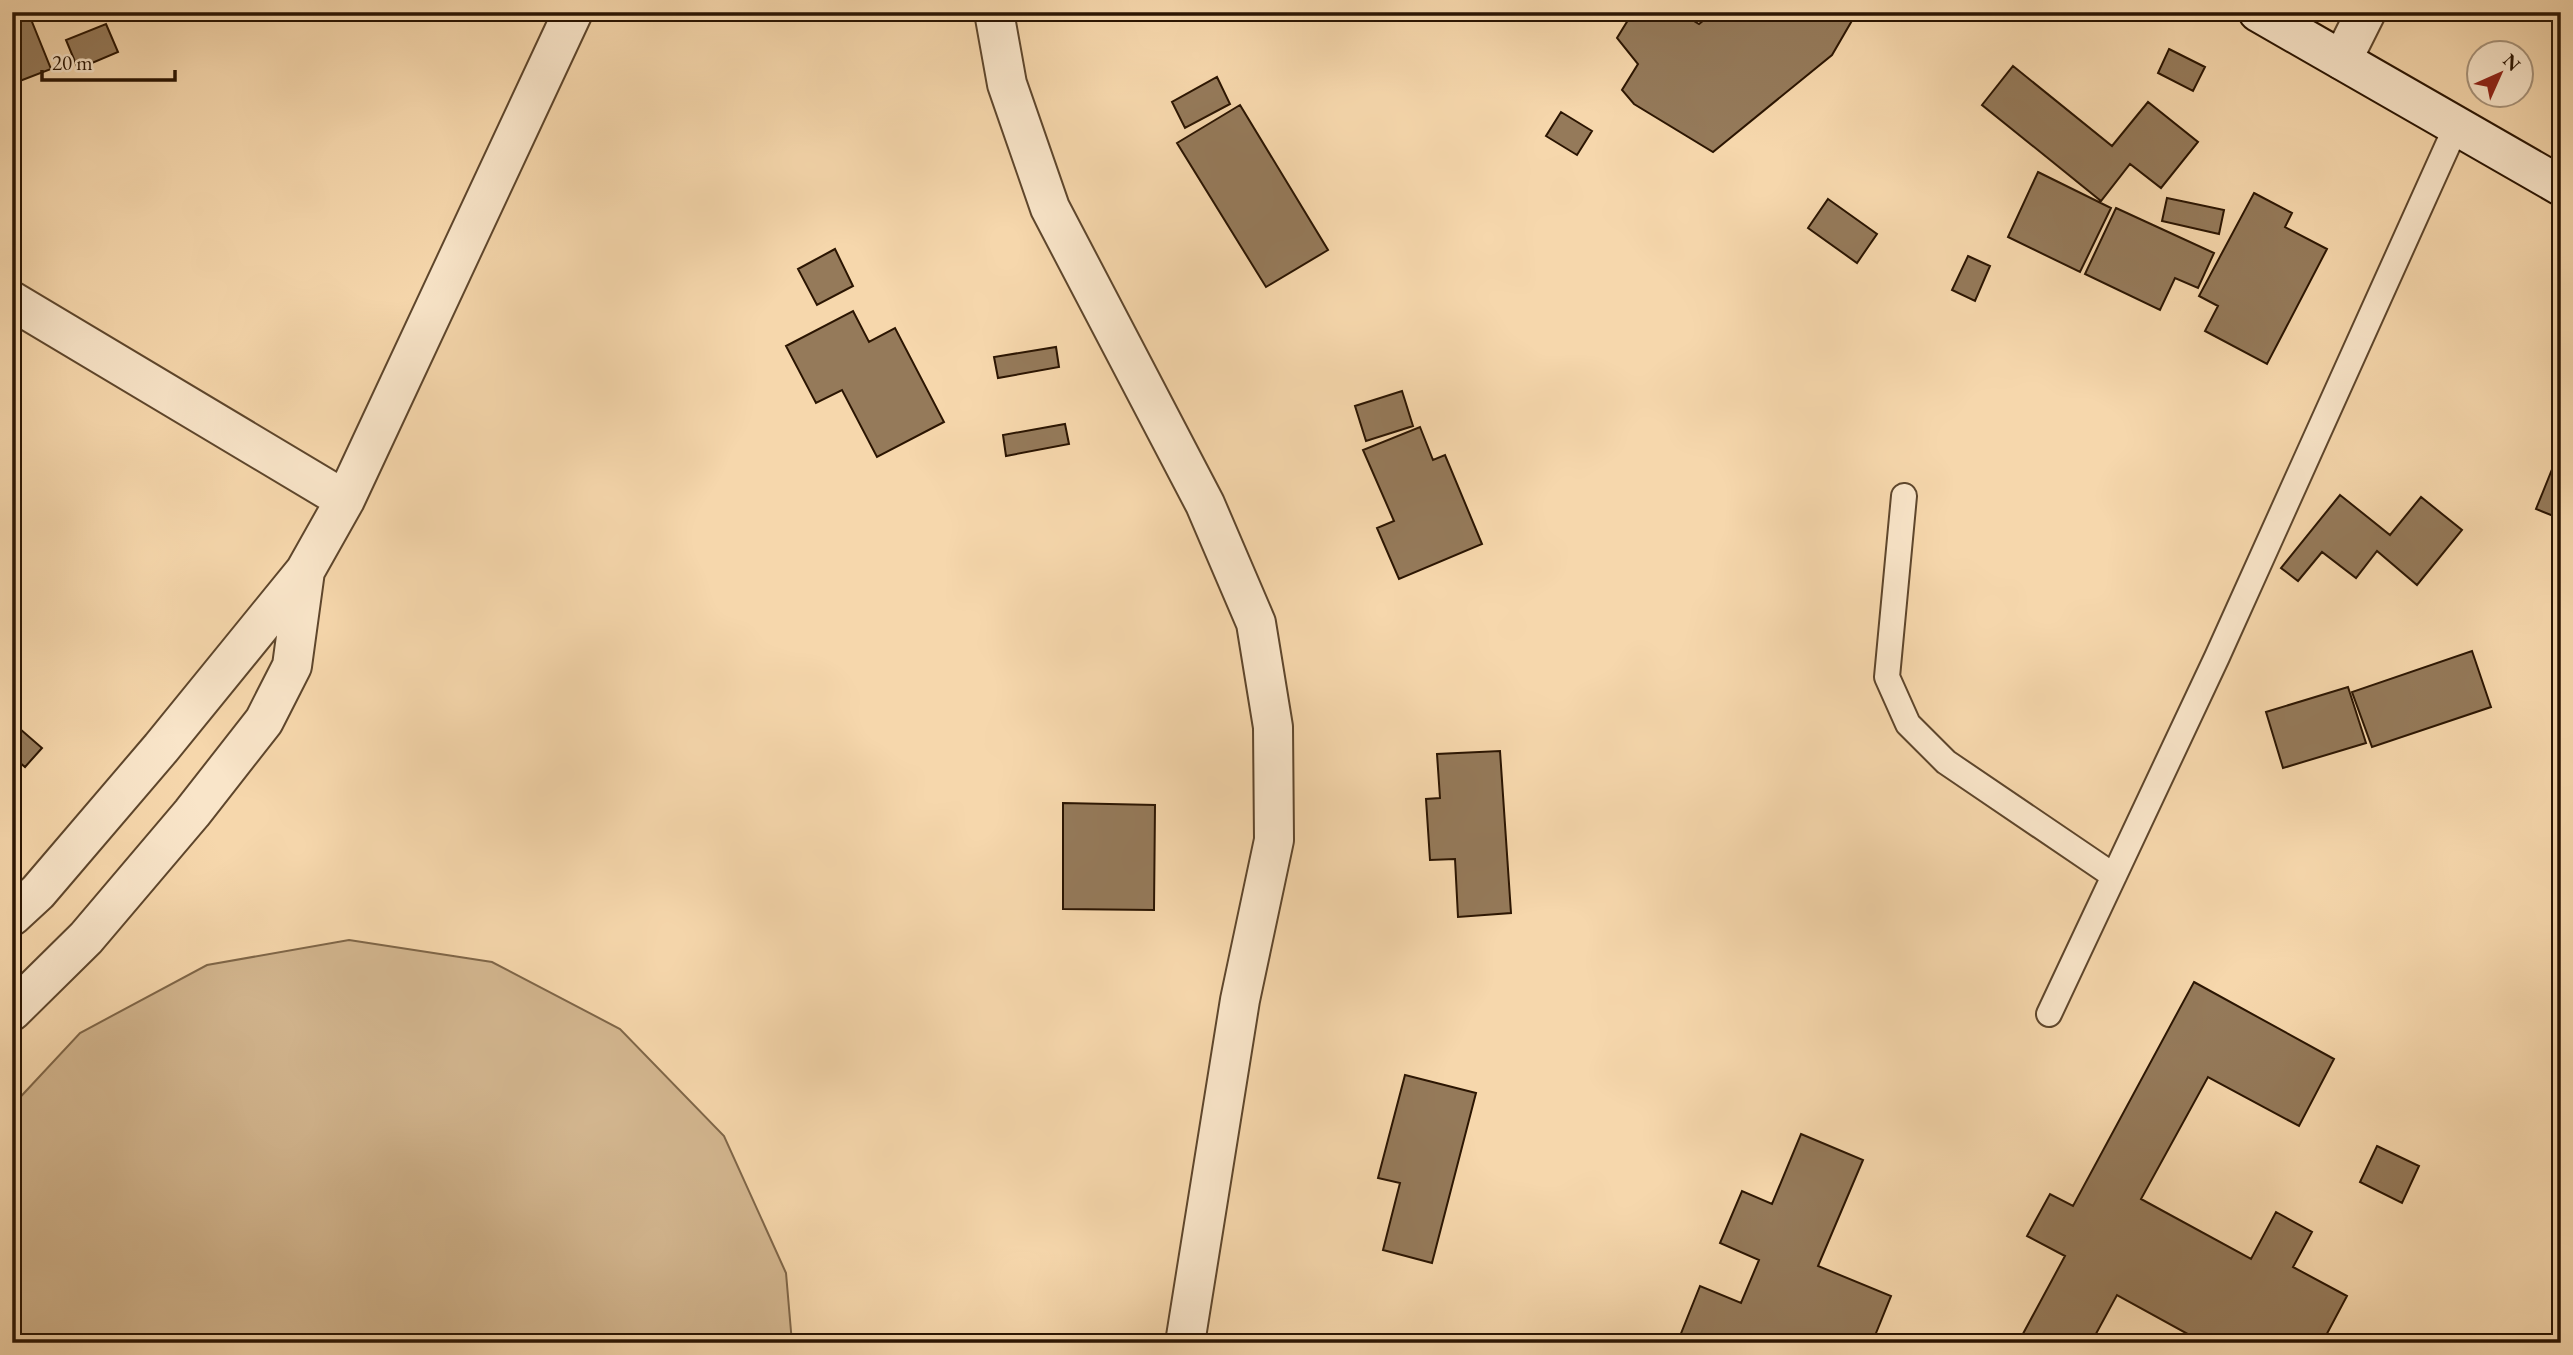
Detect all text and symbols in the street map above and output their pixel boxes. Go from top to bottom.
scale bar [42,38,175,82]
north arrow [2464,38,2534,108]
text: N [2497,48,2526,77]
text: 20 m [52,49,93,76]

